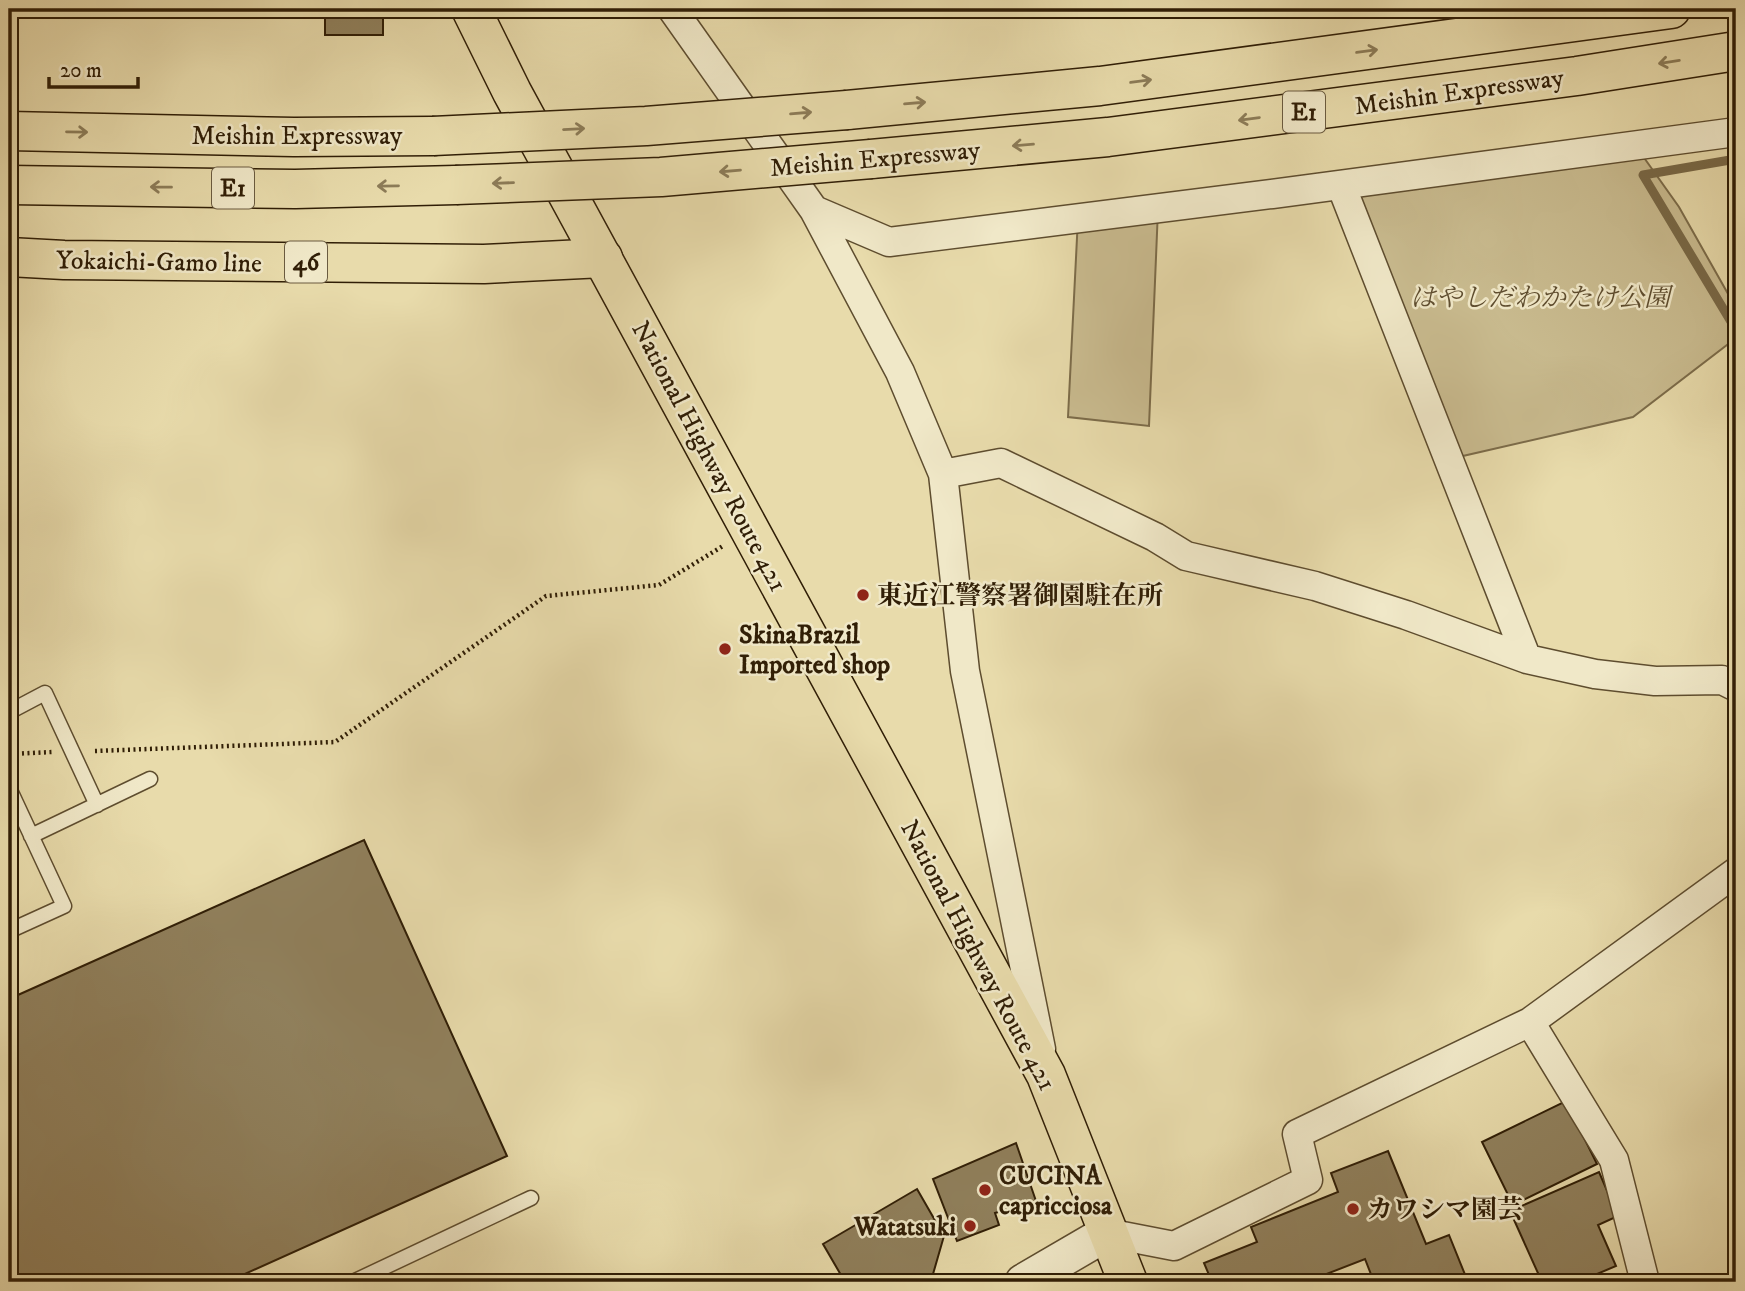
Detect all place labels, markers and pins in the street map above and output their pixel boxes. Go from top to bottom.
place label: 東近江警察署御園駐在所 [877,580,1163,613]
marker: 東近江警察署御園駐在所 [855,587,871,603]
place label: SkinaBrazil Imported shop [739,619,890,682]
marker: SkinaBrazil Imported shop [717,641,733,657]
place label: CUCINA capricciosa [999,1160,1113,1223]
marker: CUCINA capricciosa [977,1182,993,1198]
place label: カワシマ園芸 [1367,1194,1523,1227]
marker: カワシマ園芸 [1345,1201,1361,1217]
place label: Watatsuki [853,1211,956,1244]
marker: Watatsuki [962,1218,978,1234]

